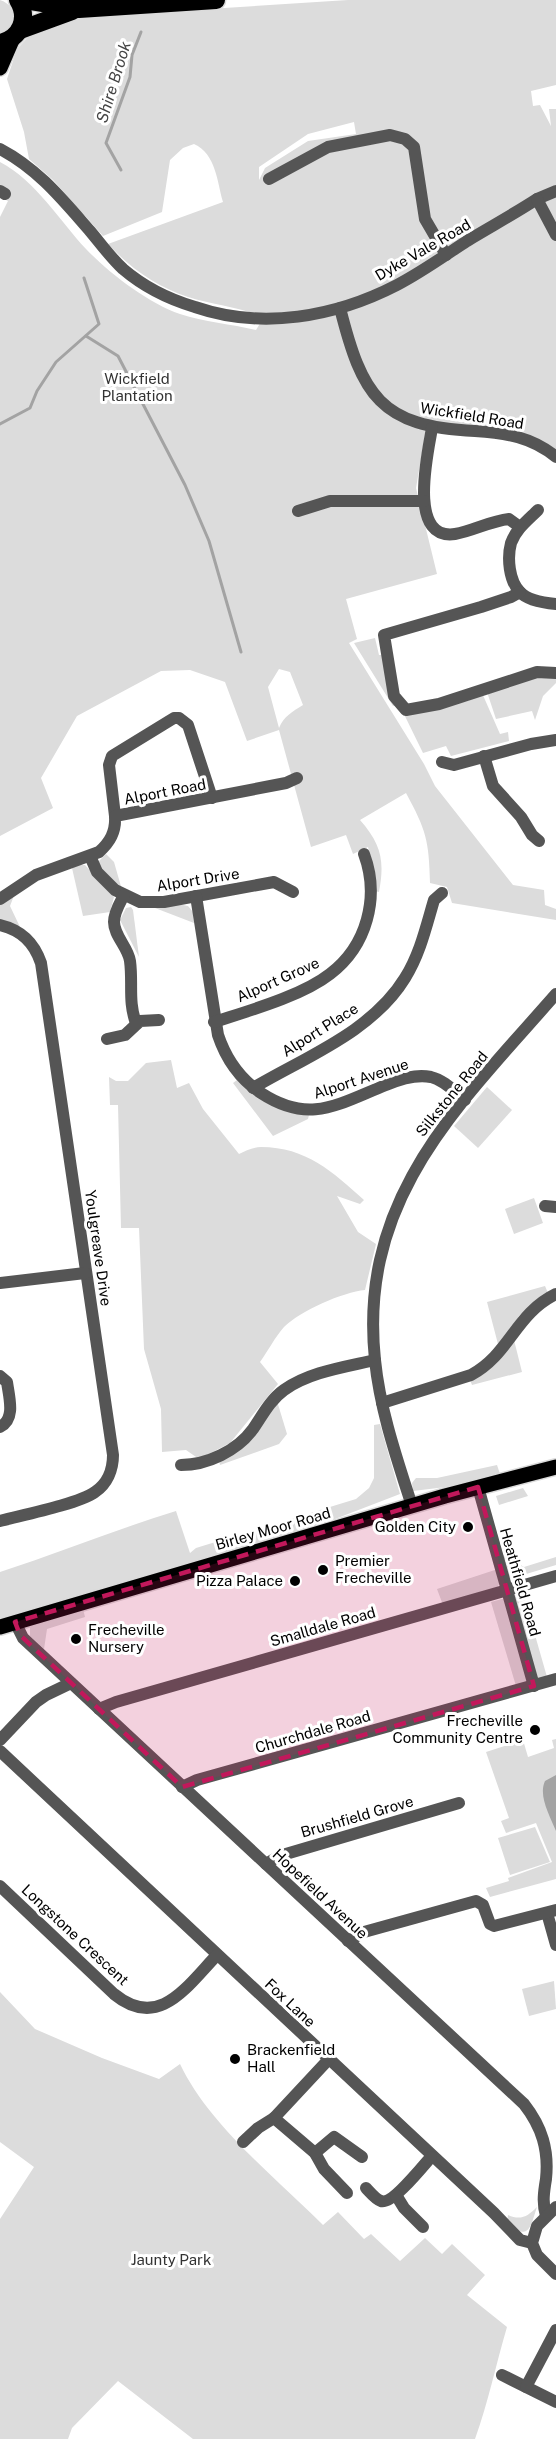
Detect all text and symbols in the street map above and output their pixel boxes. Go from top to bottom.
water label: Shire Brook [92,39,135,125]
street label: Dyke Vale Road [372,215,474,284]
park label: Wickfield Plantation [101,370,173,404]
street label: Wickfield Road [419,399,525,432]
street label: Alport Road [122,775,207,808]
street label: Alport Drive [155,865,241,894]
street label: Alport Grove [234,954,322,1005]
street label: Alport Place [279,999,361,1060]
street label: Silkstone Road [412,1048,491,1140]
street label: Alport Avenue [311,1055,411,1102]
street label: Youlgreave Drive [82,1189,115,1307]
street label: Birley Moor Road [213,1504,332,1553]
place label: Golden City [375,1518,456,1535]
marker: Golden City [461,1520,475,1534]
street label: Heathfield Road [497,1526,544,1638]
place label: Premier Frecheville [335,1552,412,1586]
marker: Premier Frecheville [316,1563,330,1577]
place label: Pizza Palace [196,1572,283,1589]
marker: Pizza Palace [288,1574,302,1588]
street label: Smalldale Road [268,1603,377,1650]
place label: Frecheville Nursery [88,1621,165,1655]
marker: Frecheville Nursery [69,1632,83,1646]
street label: Churchdale Road [253,1707,372,1756]
place label: Frecheville Community Centre [392,1712,523,1746]
marker: Frecheville Community Centre [528,1723,542,1737]
street label: Brushfield Grove [299,1792,415,1841]
street label: Hopefield Avenue [269,1845,371,1942]
street label: Longstone Crescent [18,1881,132,1989]
street label: Fox Lane [262,1975,319,2030]
place label: Brackenfield Hall [247,2041,335,2075]
marker: Brackenfield Hall [228,2052,242,2066]
park label: Jaunty Park [131,2251,211,2268]

